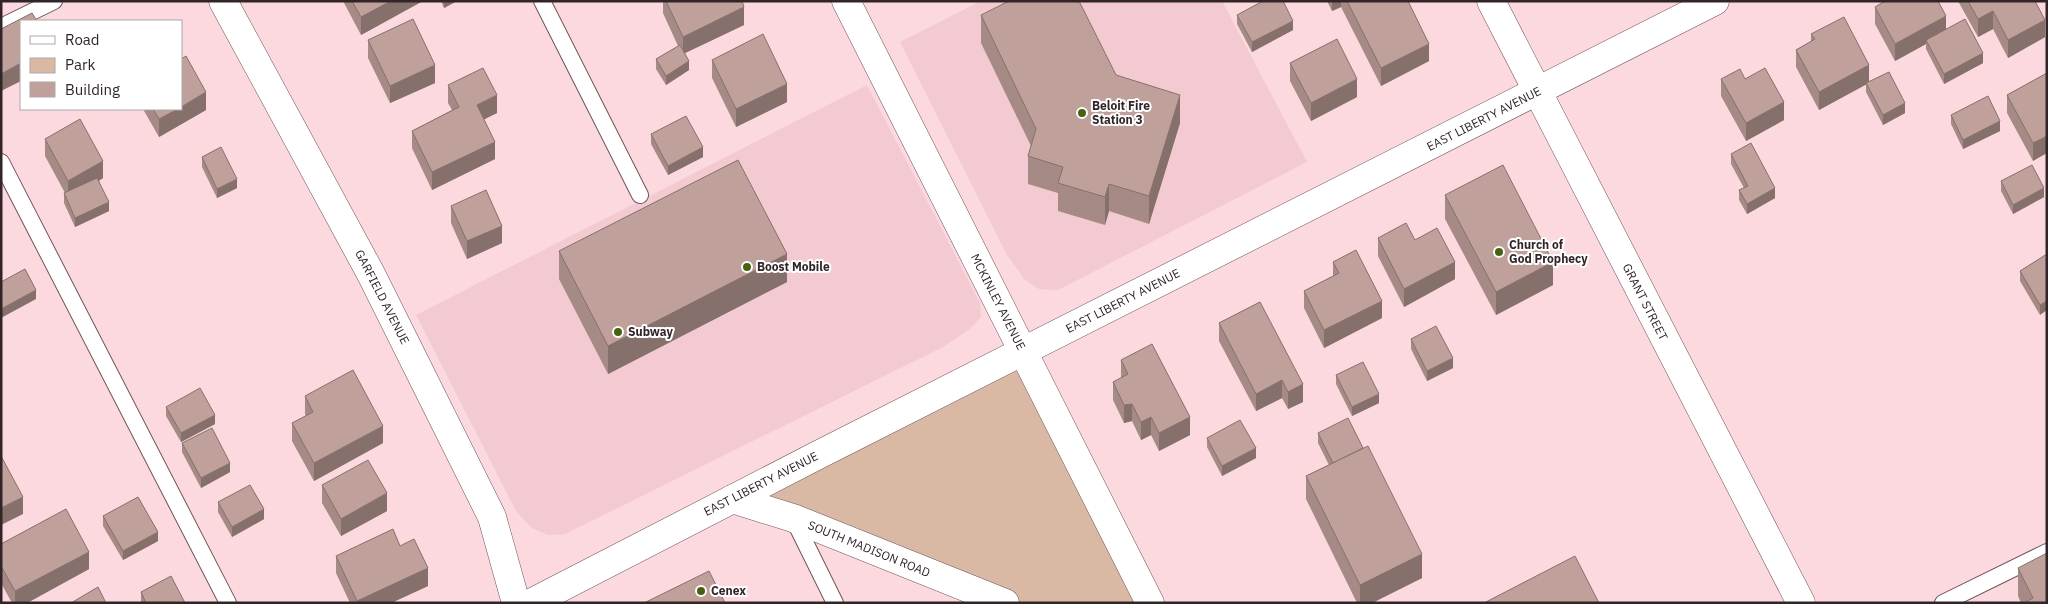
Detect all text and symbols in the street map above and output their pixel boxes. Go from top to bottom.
legend [20,20,182,110]
text: Road [65,30,100,49]
text: Park [65,55,95,74]
text: Building [65,80,120,99]
street label: EAST LIBERTY AVENUE [1424,83,1543,154]
place label: Beloit Fire Station 3 [1092,98,1150,127]
marker: Beloit Fire Station 3 [1076,107,1088,119]
place label: Church of God Prophecy [1509,237,1588,266]
marker: Church of God Prophecy [1493,246,1505,258]
street label: GARFIELD AVENUE [352,247,413,347]
street label: MCKINLEY AVENUE [968,251,1029,352]
place label: Boost Mobile [757,259,830,274]
marker: Boost Mobile [741,261,753,273]
street label: GRANT STREET [1620,261,1671,343]
street label: EAST LIBERTY AVENUE [1063,265,1182,336]
place label: Subway [628,324,673,339]
marker: Subway [612,326,624,338]
street label: EAST LIBERTY AVENUE [701,448,820,519]
street label: SOUTH MADISON ROAD [806,517,932,580]
place label: Cenex [711,583,746,598]
marker: Cenex [695,585,707,597]

